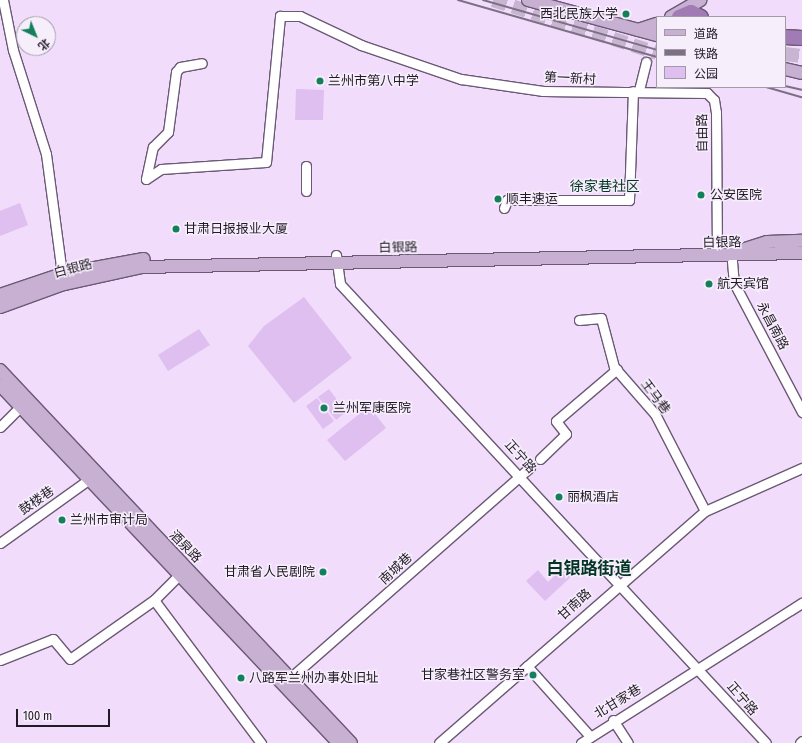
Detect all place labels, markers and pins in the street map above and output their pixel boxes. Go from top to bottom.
place label: 西北民族大学 [540,6,618,22]
marker: 西北民族大学 [621,9,631,19]
place label: 兰州市第八中学 [328,73,419,89]
marker: 兰州市第八中学 [315,76,325,86]
place label: 公安医院 [710,187,762,203]
marker: 公安医院 [695,189,707,201]
place label: 顺丰速运 [506,191,558,207]
marker: 顺丰速运 [493,194,503,204]
place label: 甘肃日报报业大厦 [184,221,288,237]
marker: 甘肃日报报业大厦 [171,224,181,234]
place label: 航天宾馆 [717,276,769,292]
marker: 航天宾馆 [704,279,714,289]
place label: 兰州军康医院 [333,400,411,416]
marker: 兰州军康医院 [318,402,330,414]
place label: 丽枫酒店 [567,489,619,505]
marker: 丽枫酒店 [554,492,564,502]
place label: 兰州市审计局 [70,512,148,528]
marker: 兰州市审计局 [57,515,67,525]
place label: 甘肃省人民剧院 [224,564,315,580]
marker: 甘肃省人民剧院 [318,567,328,577]
place label: 甘家巷社区警务室 [421,667,525,683]
place label: 八路军兰州办事处旧址 [249,670,379,686]
marker: 甘家巷社区警务室 [528,670,538,680]
marker: 八路军兰州办事处旧址 [236,673,246,683]

